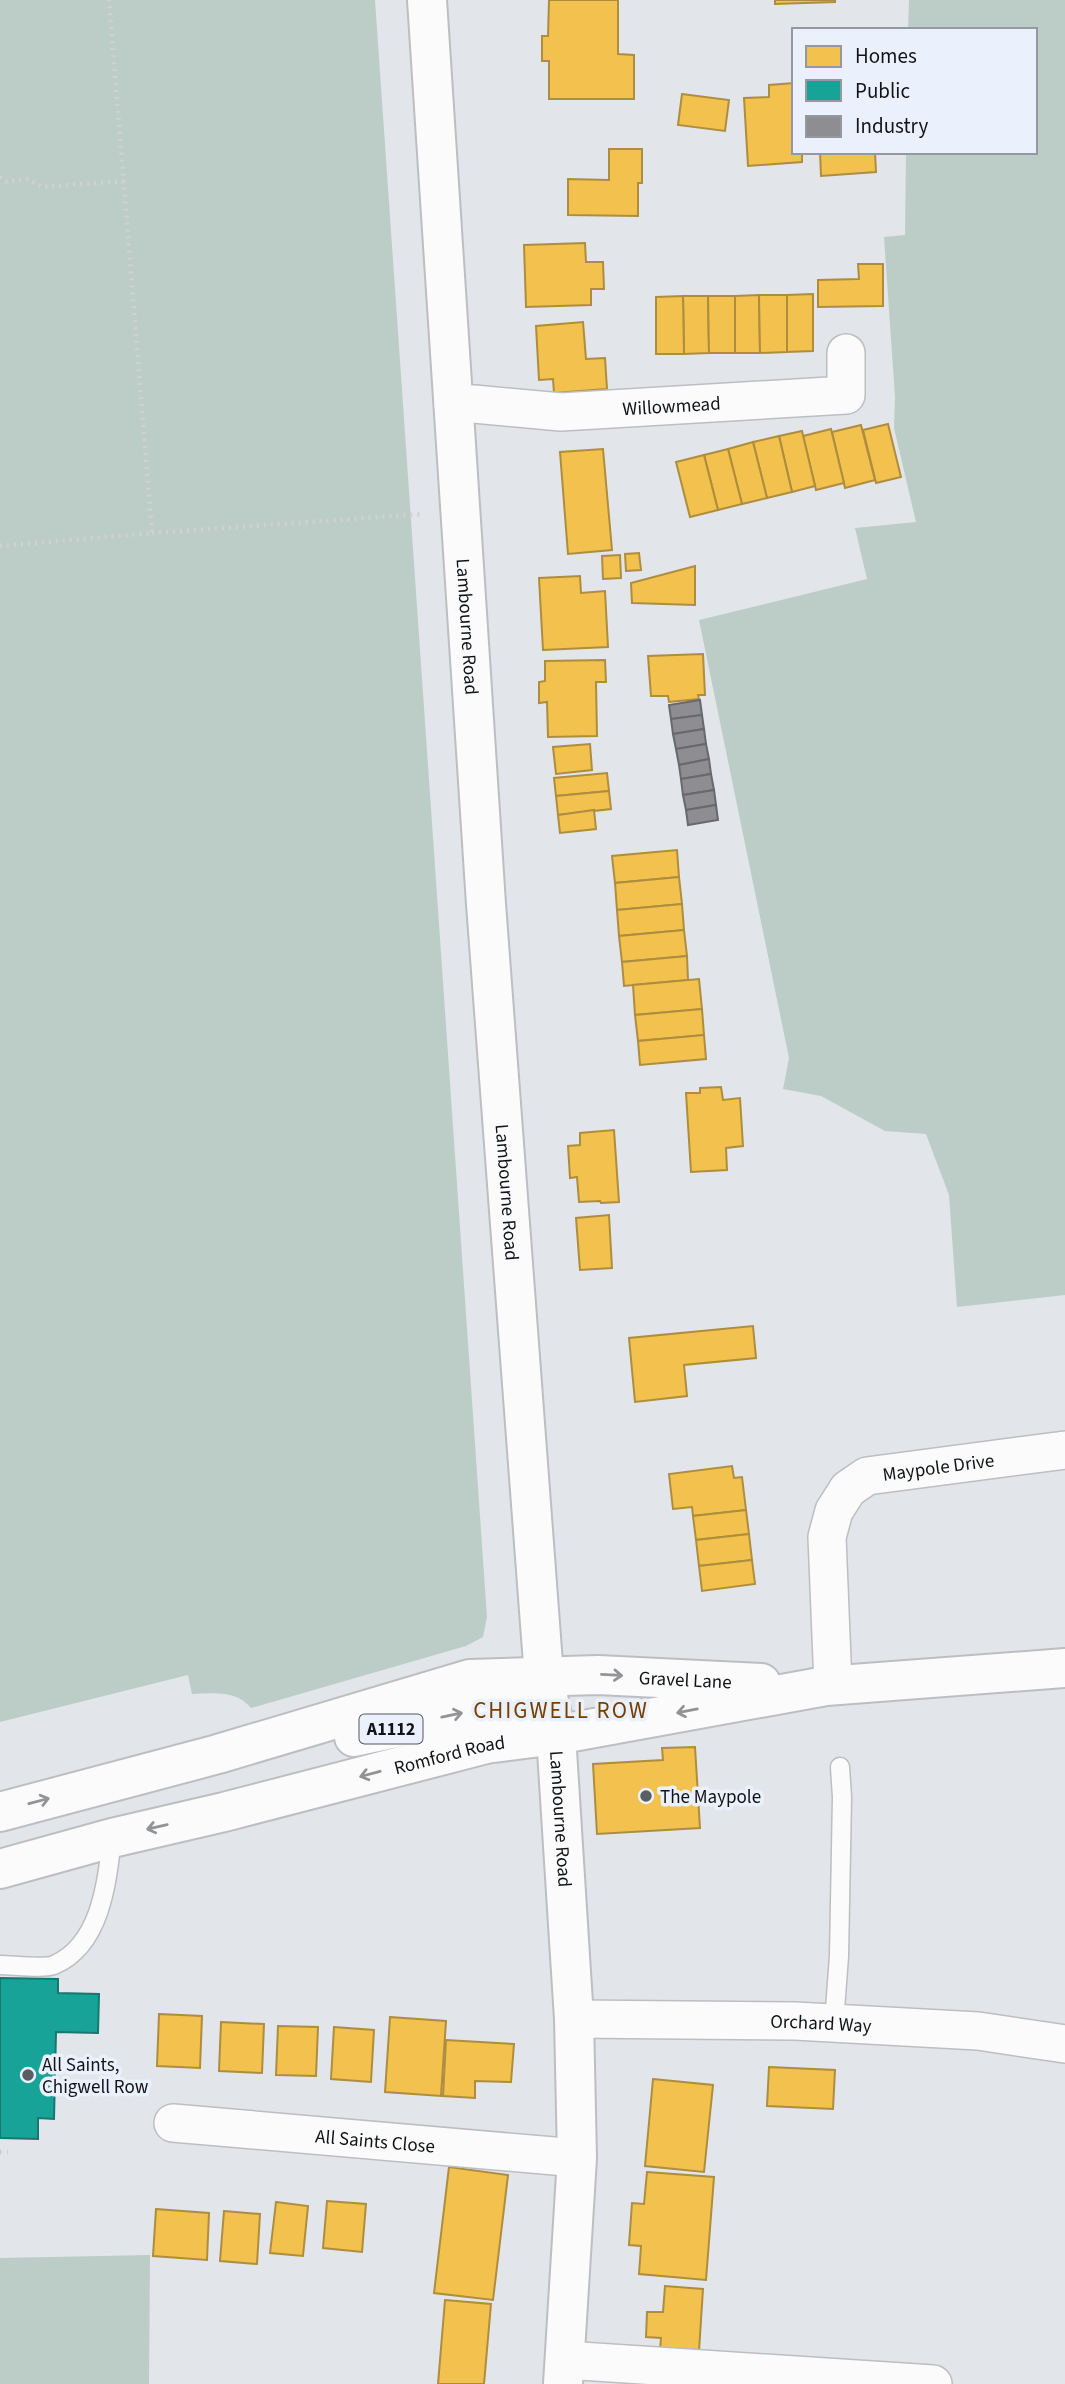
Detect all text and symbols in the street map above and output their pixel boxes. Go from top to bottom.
legend [792,28,1037,154]
text: Homes [855,41,917,71]
text: Public [855,76,910,106]
text: Industry [855,111,928,141]
street label: Willowmead [622,391,721,423]
street label: Lambourne Road [448,558,484,696]
street label: Lambourne Road [488,1123,525,1262]
street label: Maypole Drive [881,1447,996,1489]
street label: Gravel Lane [638,1665,732,1697]
one-way arrow [600,1669,623,1682]
district label: CHIGWELL ROW [473,1694,649,1727]
one-way arrow [676,1705,699,1719]
one-way arrow [440,1708,463,1721]
road number: A1112 [360,1714,422,1744]
street label: Romford Road [391,1730,507,1782]
street label: Lambourne Road [542,1750,578,1888]
one-way arrow [359,1768,382,1781]
place label: The Maypole [660,1784,761,1811]
marker: The Maypole [638,1788,654,1804]
one-way arrow [27,1794,50,1807]
one-way arrow [146,1821,169,1835]
street label: Orchard Way [770,2009,872,2040]
place label: All Saints, Chigwell Row [42,2052,149,2101]
marker: All Saints, Chigwell Row [20,2067,36,2083]
street label: All Saints Close [314,2123,436,2161]

